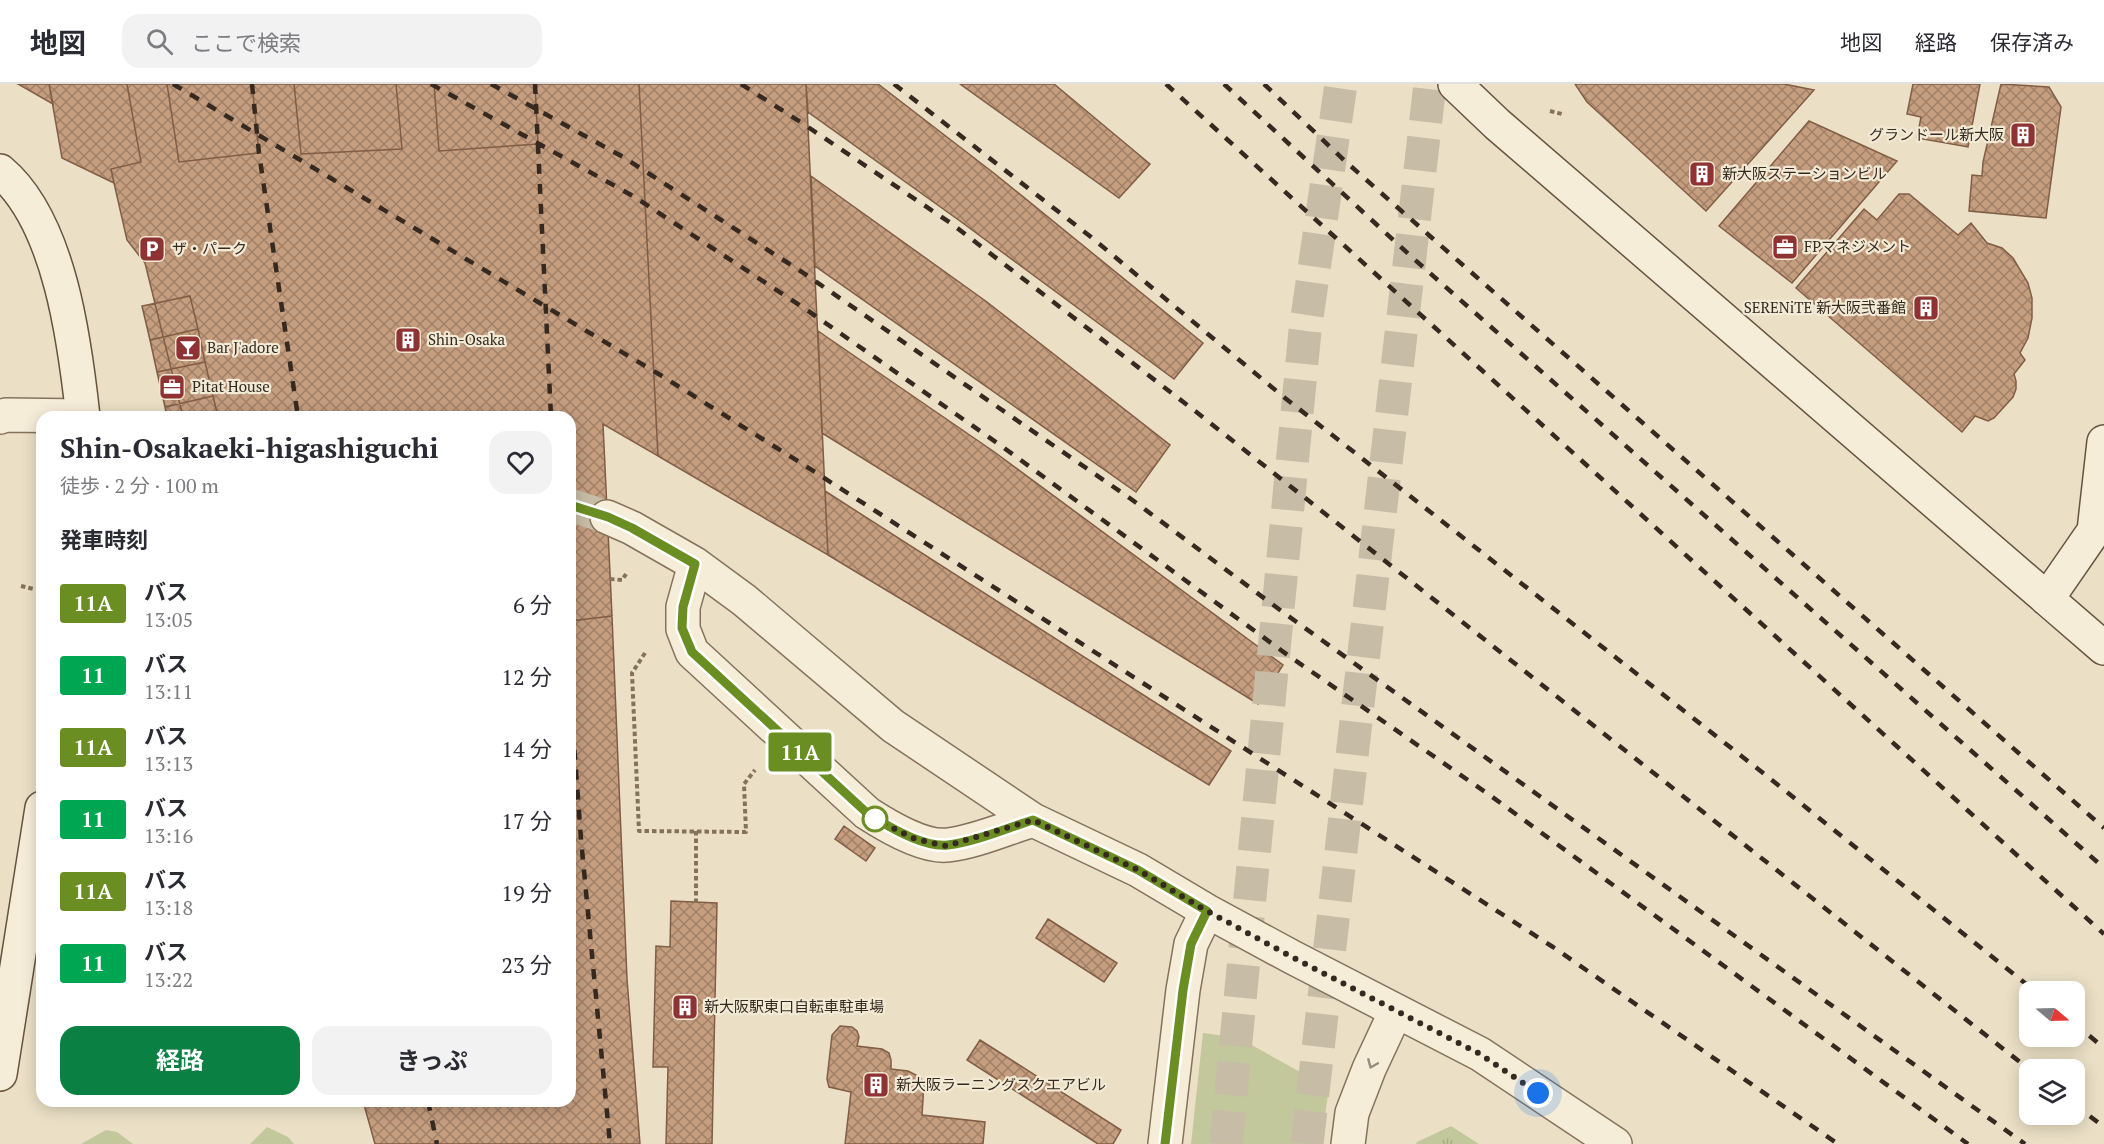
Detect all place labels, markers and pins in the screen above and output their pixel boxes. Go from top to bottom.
building icon: グランドール新大阪 [2008,120,2038,150]
place label: グランドール新大阪 [1869,124,2004,144]
building icon: 新大阪ステーションビル [1687,159,1717,189]
place label: 新大阪ステーションビル [1722,163,1887,183]
office icon: FPマネジメント [1770,232,1800,262]
parking icon: ザ・パーク [137,234,167,264]
place label: FPマネジメント [1804,236,1911,256]
place label: ザ・パーク [172,238,247,258]
building icon: SERENiTE 新大阪弐番館 [1911,293,1941,323]
place label: SERENiTE 新大阪弐番館 [1744,297,1906,317]
building icon: Shin-Osaka [393,325,423,355]
place label: Shin-Osaka [428,329,506,349]
bar icon: Bar J'adore [173,333,203,363]
place label: Bar J'adore [207,337,279,357]
office icon: Pitat House [157,372,187,402]
place label: Pitat House [192,376,270,396]
unlabelled marker [862,806,888,832]
building icon: 新大阪駅東口自転車駐車場 [670,992,700,1022]
place label: 新大阪駅東口自転車駐車場 [704,996,884,1016]
building icon: 新大阪ラーニングスクエアビル [861,1070,891,1100]
place label: 新大阪ラーニングスクエアビル [896,1074,1106,1094]

